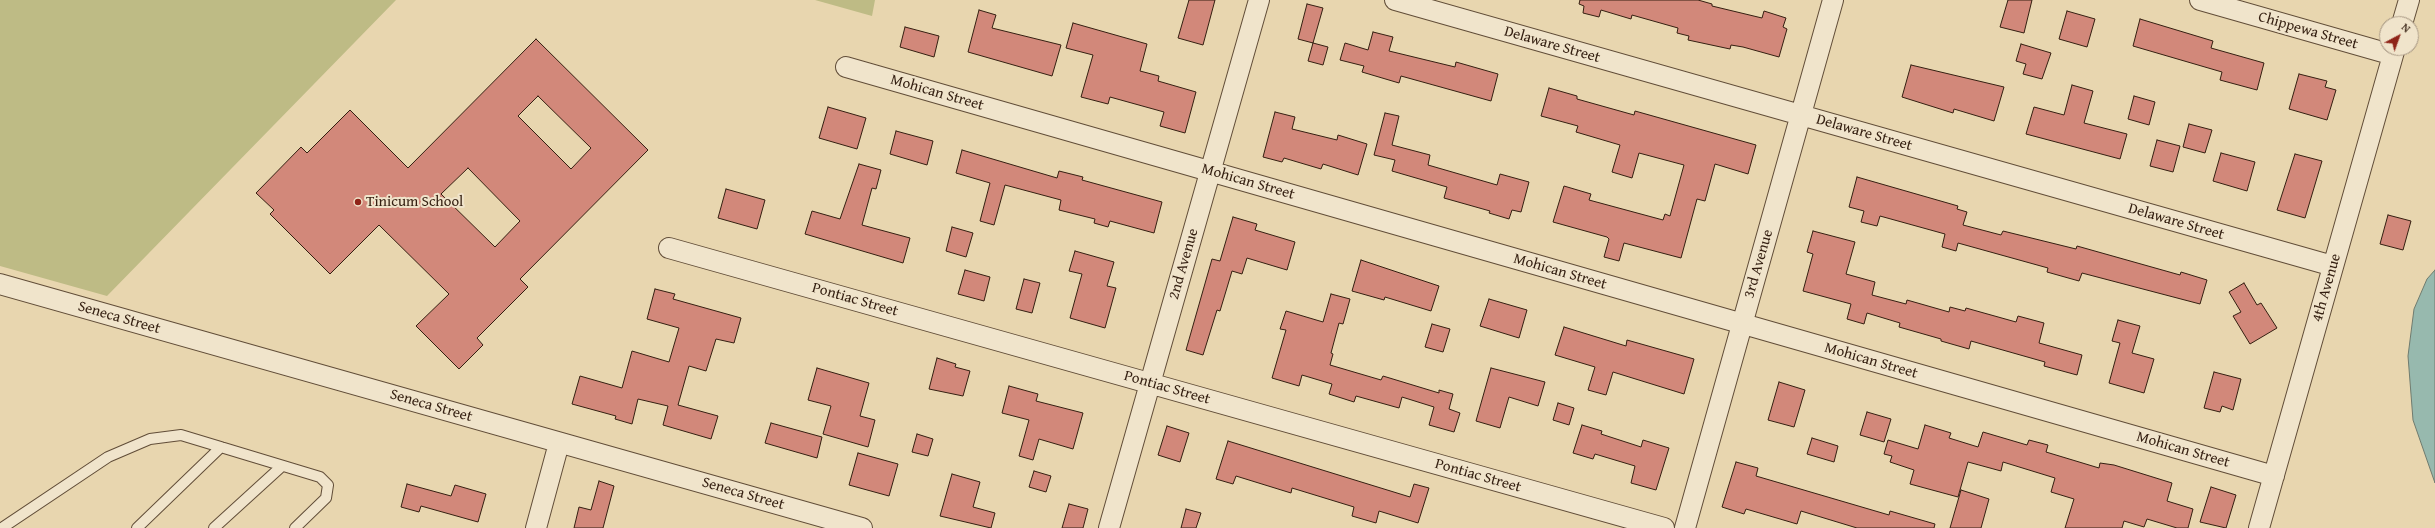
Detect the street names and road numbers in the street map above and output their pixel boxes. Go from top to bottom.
street label: Chippewa Street [2256,8,2360,54]
street label: Delaware Street [1502,23,1602,67]
street label: Mohican Street [888,71,986,115]
street label: Delaware Street [1814,111,1914,155]
street label: Mohican Street [1199,160,1297,204]
street label: Delaware Street [2126,200,2226,244]
street label: 2nd Avenue [1165,226,1203,302]
street label: 3rd Avenue [1741,228,1777,300]
street label: Mohican Street [1511,250,1609,294]
street label: 4th Avenue [2309,252,2345,324]
street label: Pontiac Street [810,279,900,321]
street label: Seneca Street [76,298,162,338]
street label: Mohican Street [1822,339,1920,383]
street label: Pontiac Street [1122,367,1212,409]
street label: Seneca Street [388,386,474,426]
street label: Mohican Street [2134,428,2232,472]
street label: Pontiac Street [1433,455,1523,497]
street label: Seneca Street [700,474,786,514]

